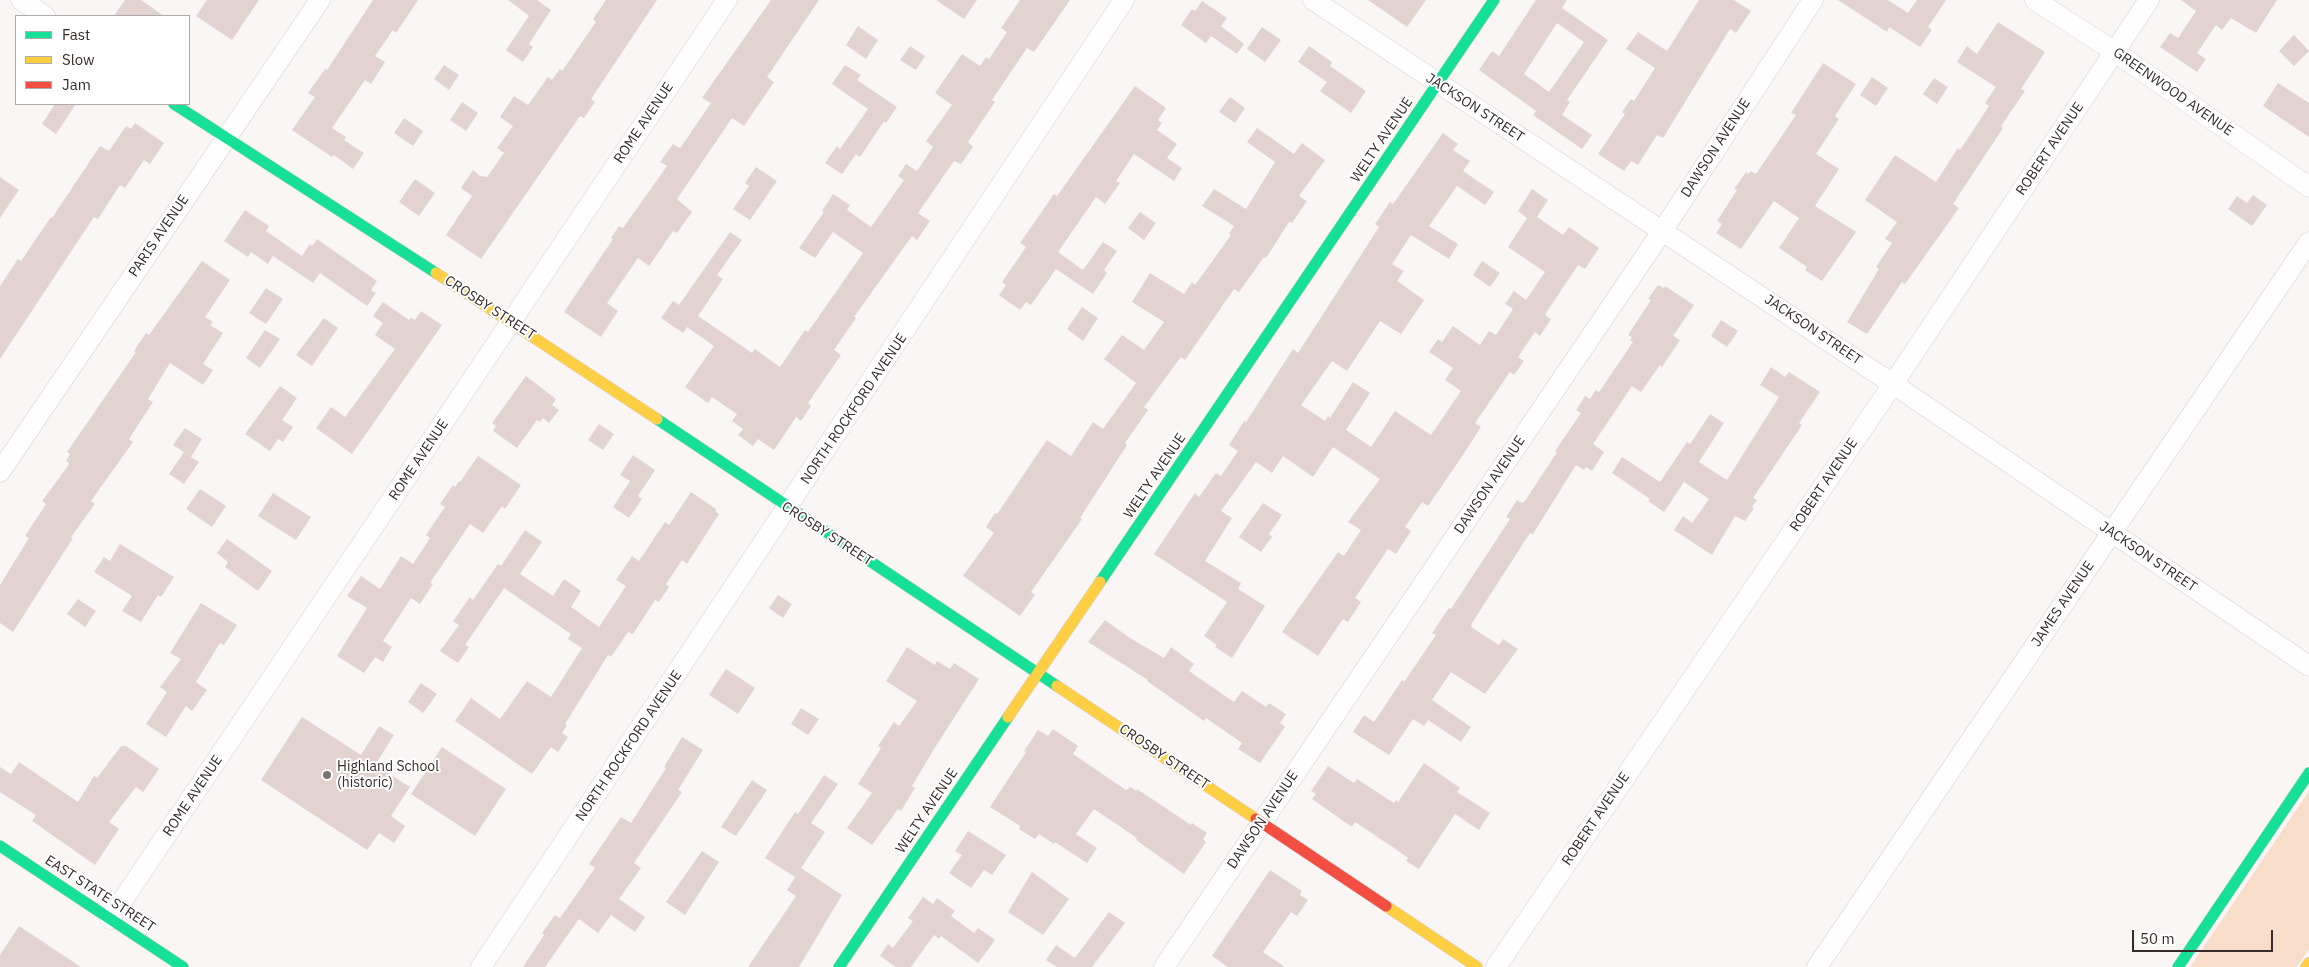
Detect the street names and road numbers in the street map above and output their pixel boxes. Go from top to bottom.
street label: GREENWOOD AVENUE [2110,44,2236,140]
street label: JACKSON STREET [1423,70,1527,146]
street label: ROME AVENUE [611,79,677,167]
street label: WELTY AVENUE [1347,94,1417,186]
street label: DAWSON AVENUE [1678,95,1754,201]
street label: ROBERT AVENUE [2013,99,2087,199]
street label: PARIS AVENUE [125,192,193,280]
street label: CROSBY STREET [441,272,539,344]
street label: JACKSON STREET [1761,291,1865,369]
street label: NORTH ROCKFORD AVENUE [797,331,911,487]
street label: ROME AVENUE [386,416,452,504]
street label: WELTY AVENUE [1120,430,1190,522]
street label: DAWSON AVENUE [1451,433,1529,537]
street label: ROBERT AVENUE [1787,435,1861,535]
street label: CROSBY STREET [778,498,876,570]
street label: JACKSON STREET [2096,518,2200,596]
street label: JAMES AVENUE [2028,558,2098,650]
street label: NORTH ROCKFORD AVENUE [572,668,686,824]
street label: CROSBY STREET [1116,721,1212,793]
street label: ROME AVENUE [160,752,226,840]
street label: WELTY AVENUE [892,765,962,857]
street label: DAWSON AVENUE [1224,768,1302,872]
street label: ROBERT AVENUE [1559,769,1633,869]
street label: EAST STATE STREET [42,852,158,936]

